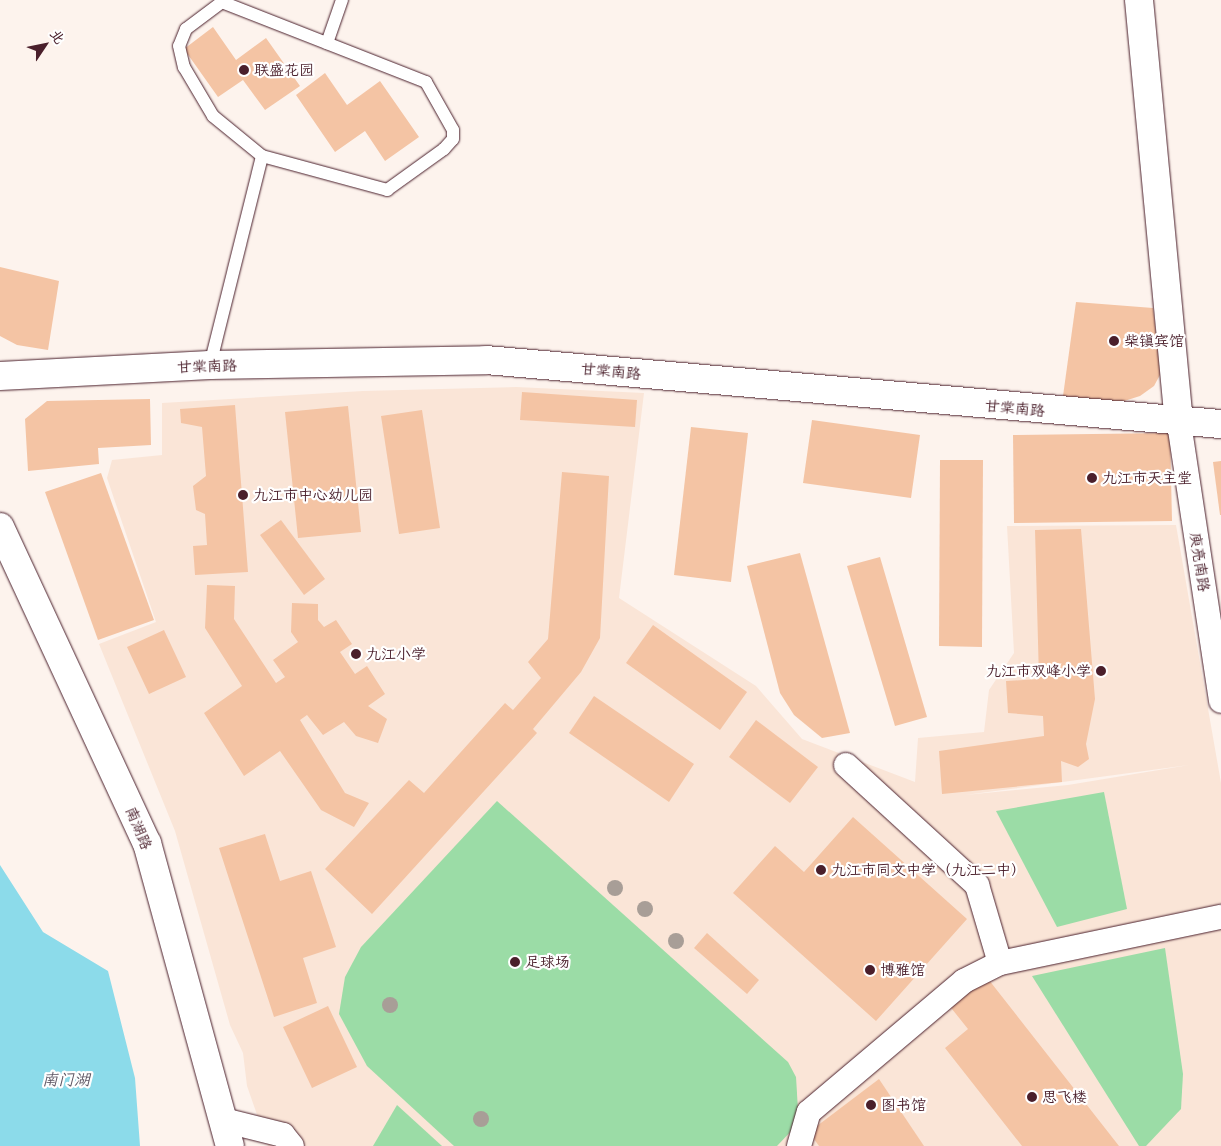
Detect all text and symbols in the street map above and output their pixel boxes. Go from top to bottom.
north arrow [20,20,70,70]
text: 北 [46,25,70,47]
place label: 联盛花园 [254,61,314,79]
marker: 联盛花园 [238,64,250,76]
place label: 柴镇宾馆 [1124,332,1184,350]
marker: 柴镇宾馆 [1108,335,1120,347]
street label: 甘棠南路 [177,356,237,376]
street label: 甘棠南路 [580,359,642,383]
street label: 甘棠南路 [984,396,1046,420]
place label: 九江市天主堂 [1102,469,1192,487]
marker: 九江市天主堂 [1086,472,1098,484]
place label: 九江市中心幼儿园 [253,486,373,504]
marker: 九江市中心幼儿园 [237,489,249,501]
street label: 庾亮南路 [1186,531,1214,593]
place label: 九江小学 [366,645,426,663]
marker: 九江小学 [350,648,362,660]
place label: 九江市双峰小学 [986,662,1091,680]
marker: 九江市双峰小学 [1095,665,1107,677]
street label: 南湖路 [122,804,156,852]
place label: 九江市同文中学（九江二中） [831,861,1026,879]
marker: 九江市同文中学（九江二中） [815,864,827,876]
place label: 足球场 [525,953,570,971]
marker: 足球场 [509,956,521,968]
place label: 博雅馆 [880,961,925,979]
marker: 博雅馆 [864,964,876,976]
water label: 南门湖 [42,1069,90,1089]
place label: 思飞楼 [1042,1088,1087,1106]
marker: 思飞楼 [1026,1091,1038,1103]
place label: 图书馆 [881,1096,926,1114]
marker: 图书馆 [865,1099,877,1111]

